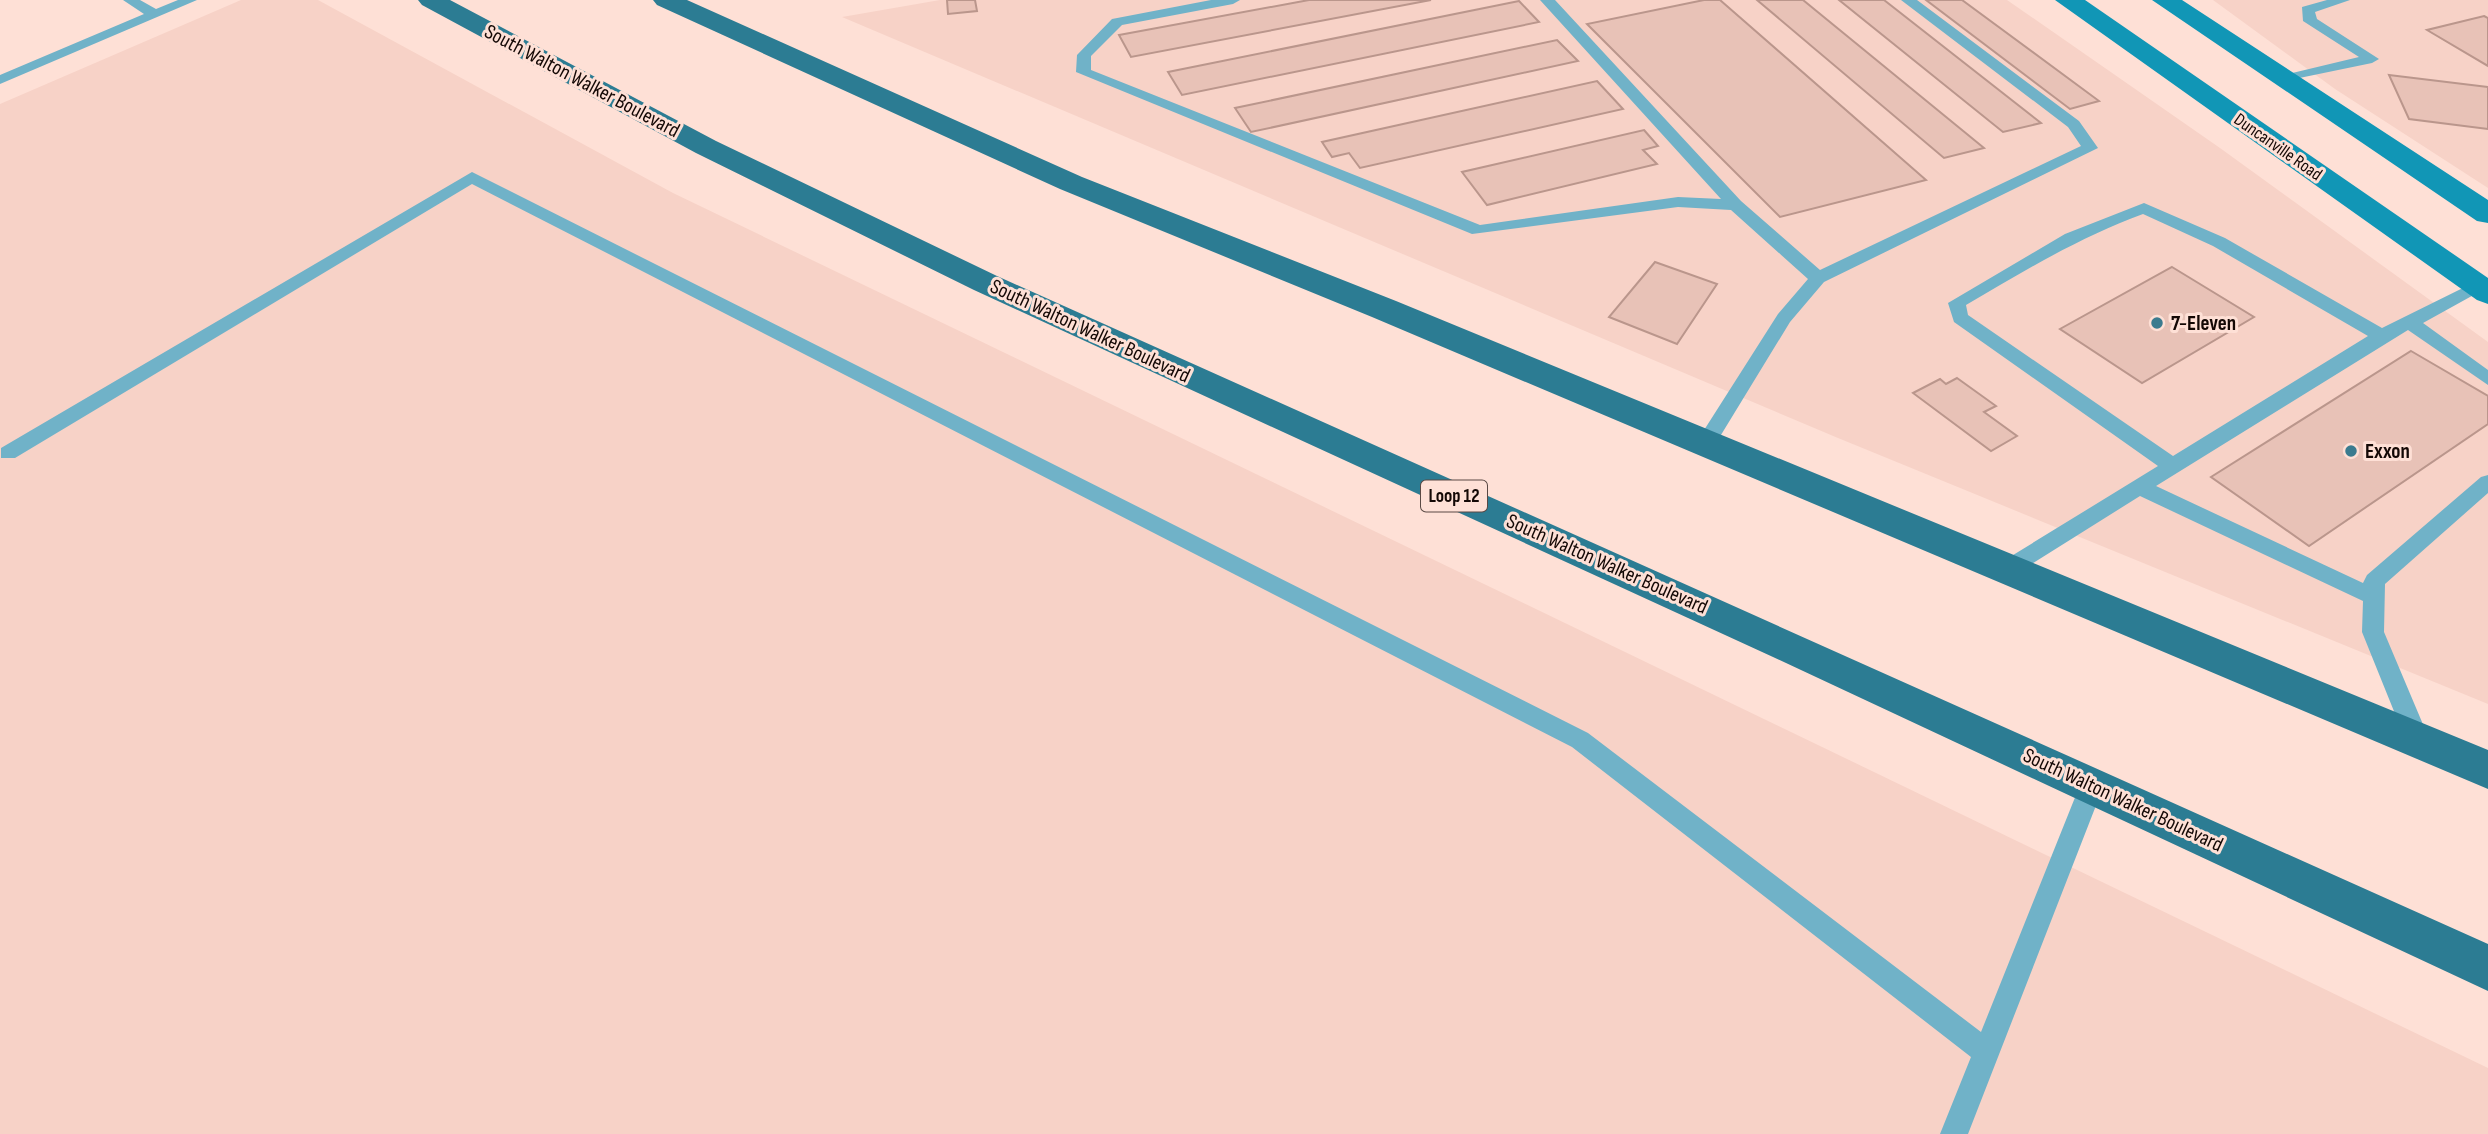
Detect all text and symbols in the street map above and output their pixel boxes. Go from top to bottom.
street label: South Walton Walker Boulevard [480,19,684,143]
street label: Duncanville Road [2230,109,2326,185]
street label: South Walton Walker Boulevard [986,274,1194,388]
place label: 7-Eleven [2171,311,2236,336]
marker: 7-Eleven [2149,315,2165,331]
place label: Exxon [2365,439,2410,464]
marker: Exxon [2343,443,2359,459]
road number: Loop 12 [1421,481,1487,512]
street label: South Walton Walker Boulevard [1503,508,1711,620]
street label: South Walton Walker Boulevard [2019,743,2227,857]

